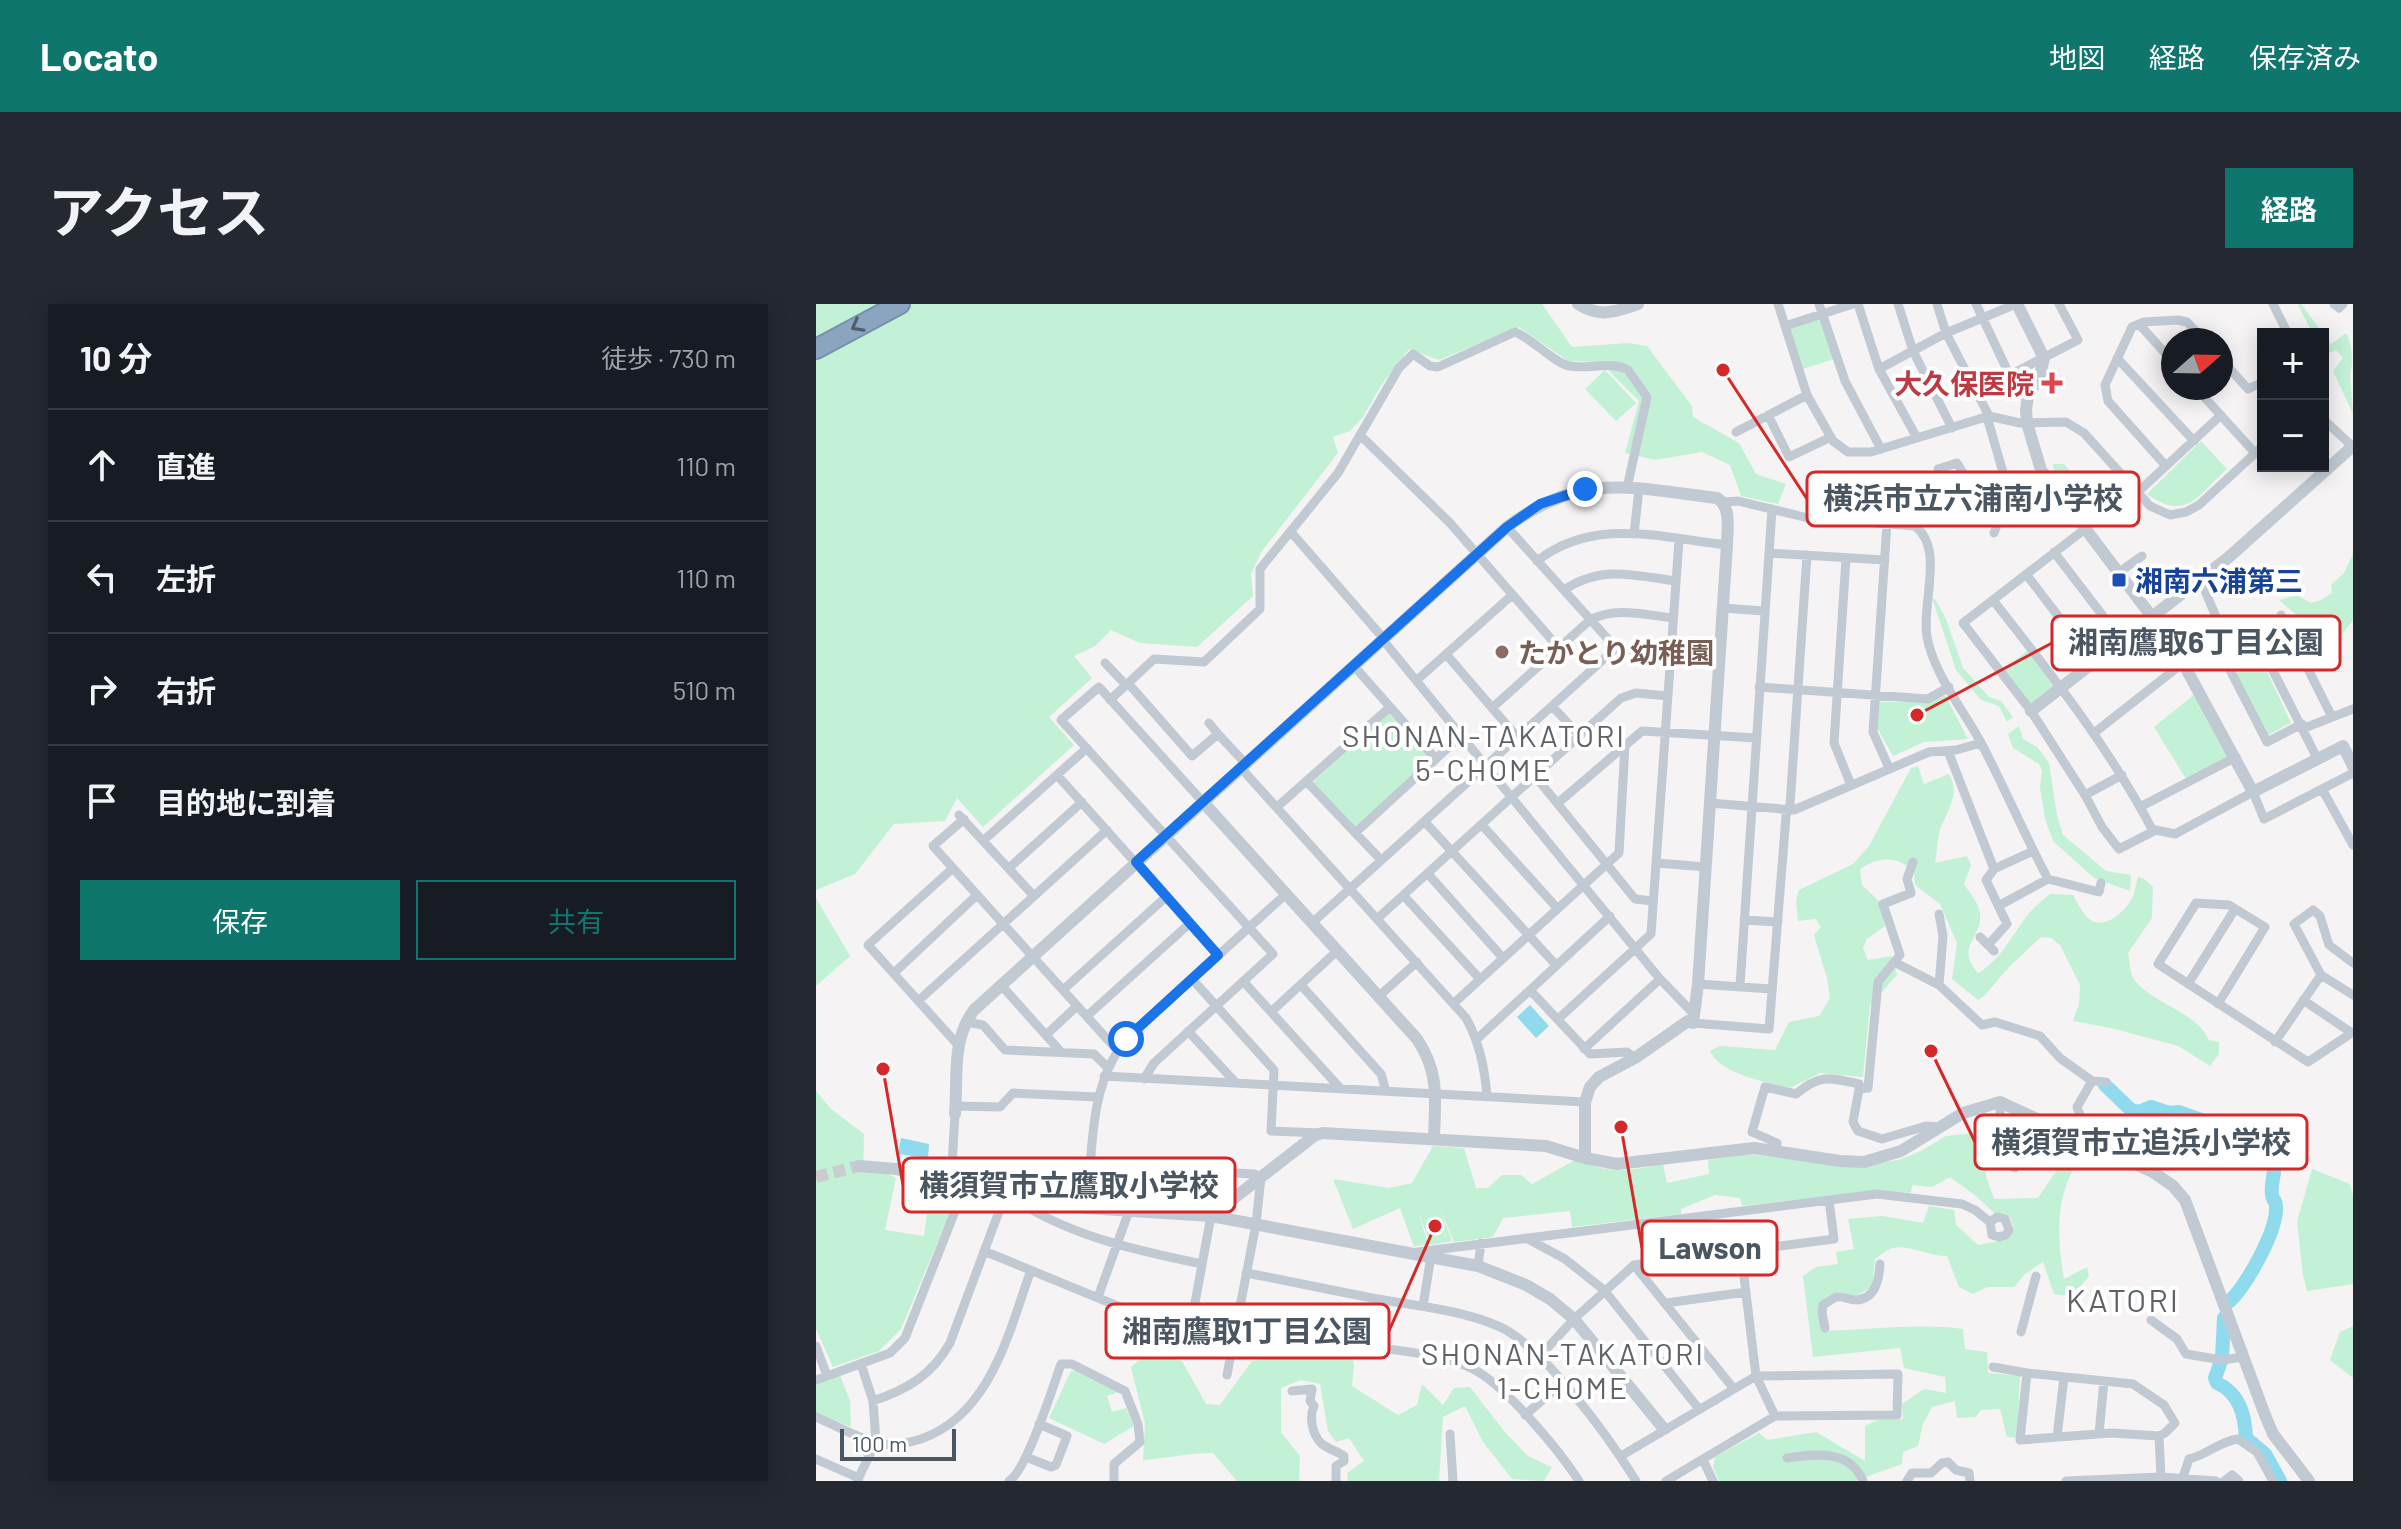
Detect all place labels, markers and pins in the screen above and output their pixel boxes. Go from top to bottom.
place label: 大久保医院 [1894,366,2034,400]
marker: 大久保医院 [2041,372,2063,394]
callout: 横浜市立六浦南小学校 [1807,472,2139,526]
place label: 湘南六浦第三 [2135,563,2303,597]
marker: 湘南六浦第三 [2110,571,2128,589]
callout: 湘南鷹取6丁目公園 [2052,616,2340,670]
place label: たかとり幼稚園 [1518,635,1714,669]
marker: たかとり幼稚園 [1493,643,1511,661]
callout: 横須賀市立追浜小学校 [1975,1115,2307,1169]
callout: 横須賀市立鷹取小学校 [903,1158,1235,1212]
callout: Lawson [1642,1221,1777,1275]
callout: 湘南鷹取1丁目公園 [1106,1304,1389,1358]

